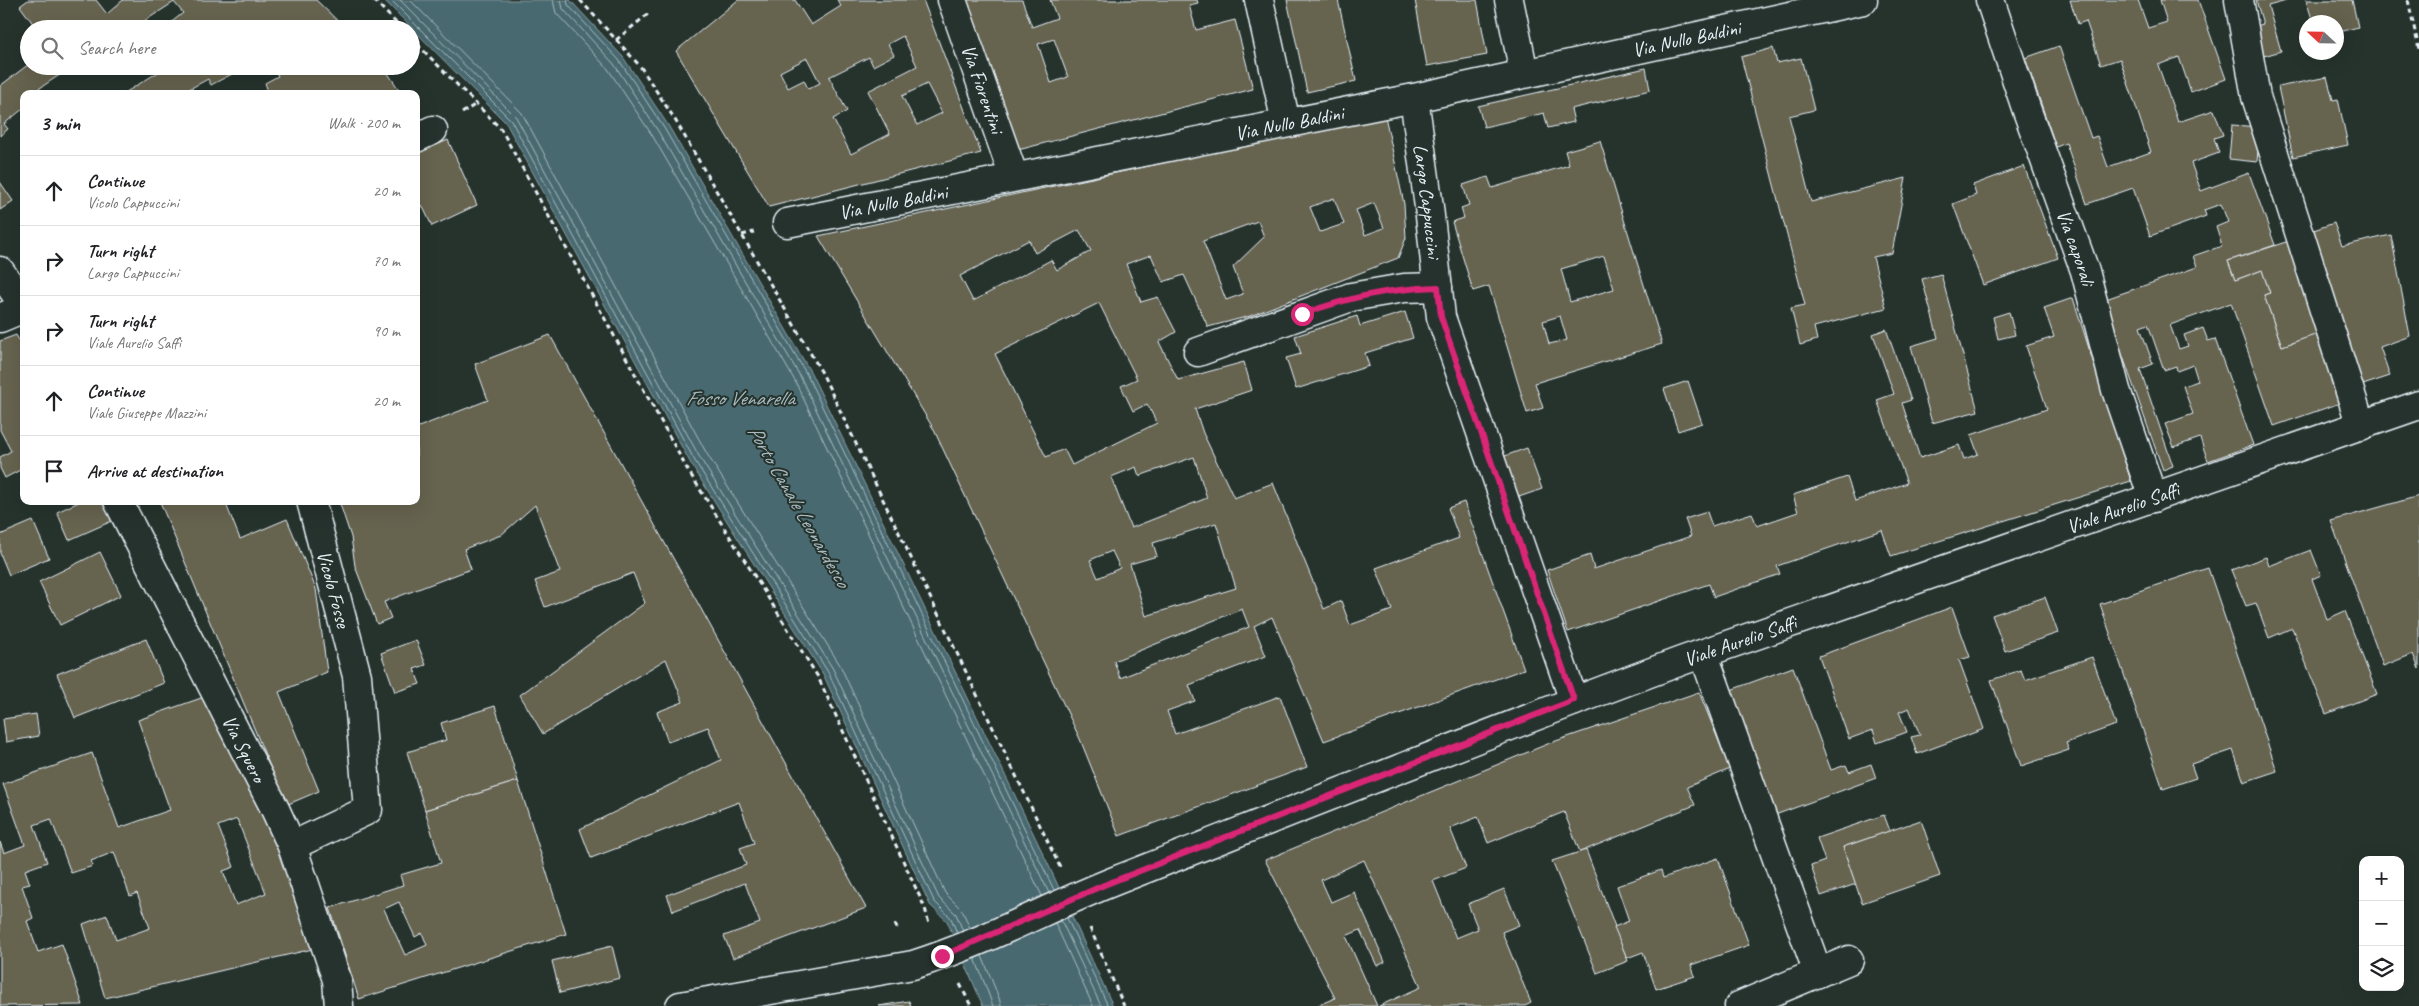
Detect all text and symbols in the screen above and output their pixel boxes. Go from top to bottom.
street label: Via Nullo Baldini [1630,15,1745,63]
north arrow [2299,15,2344,60]
search box [20,20,420,75]
icon: search [38,34,66,62]
text: Search here [78,36,155,60]
street label: Via Fiorentini [956,41,1010,139]
street label: Via Nullo Baldini [1233,100,1348,146]
text: 3 min [40,110,80,136]
text: Walk · 200 m [328,113,400,133]
street label: Largo Cappuccini [1407,143,1447,262]
text: Continue [87,169,144,193]
icon: ahead [40,177,68,205]
street label: Via Nullo Baldini [837,179,952,225]
text: 20 m [373,181,400,201]
text: Vicolo Cappuccini [87,193,179,213]
street label: Via caporali [2051,206,2101,290]
text: Turn right [87,239,154,263]
icon: right [40,247,68,275]
text: 70 m [373,251,400,271]
text: Largo Cappuccini [87,263,179,283]
route start [1291,303,1314,326]
text: Turn right [87,309,154,333]
icon: right [40,317,68,345]
text: 90 m [373,321,400,341]
text: Viale Aurelio Saffi [87,333,181,353]
text: Continue [87,379,144,403]
water label: Fosso Venarella [686,385,797,411]
icon: ahead [40,387,68,415]
text: 20 m [373,391,400,411]
text: Viale Giuseppe Mazzini [87,403,206,423]
water label: Porto Canale Leonardesco [742,420,857,594]
icon: arrive [40,457,68,485]
text: Arrive at destination [87,459,223,483]
street label: Viale Aurelio Saffi [2063,476,2185,539]
street label: Vicolo Fosse [311,548,356,632]
street label: Viale Aurelio Saffi [1681,609,1802,672]
street label: Via Squero [216,711,272,788]
map controls [2359,856,2404,991]
button: + [2359,856,2404,901]
button: − [2359,901,2404,946]
route end [931,945,954,968]
button: layers [2359,946,2404,991]

